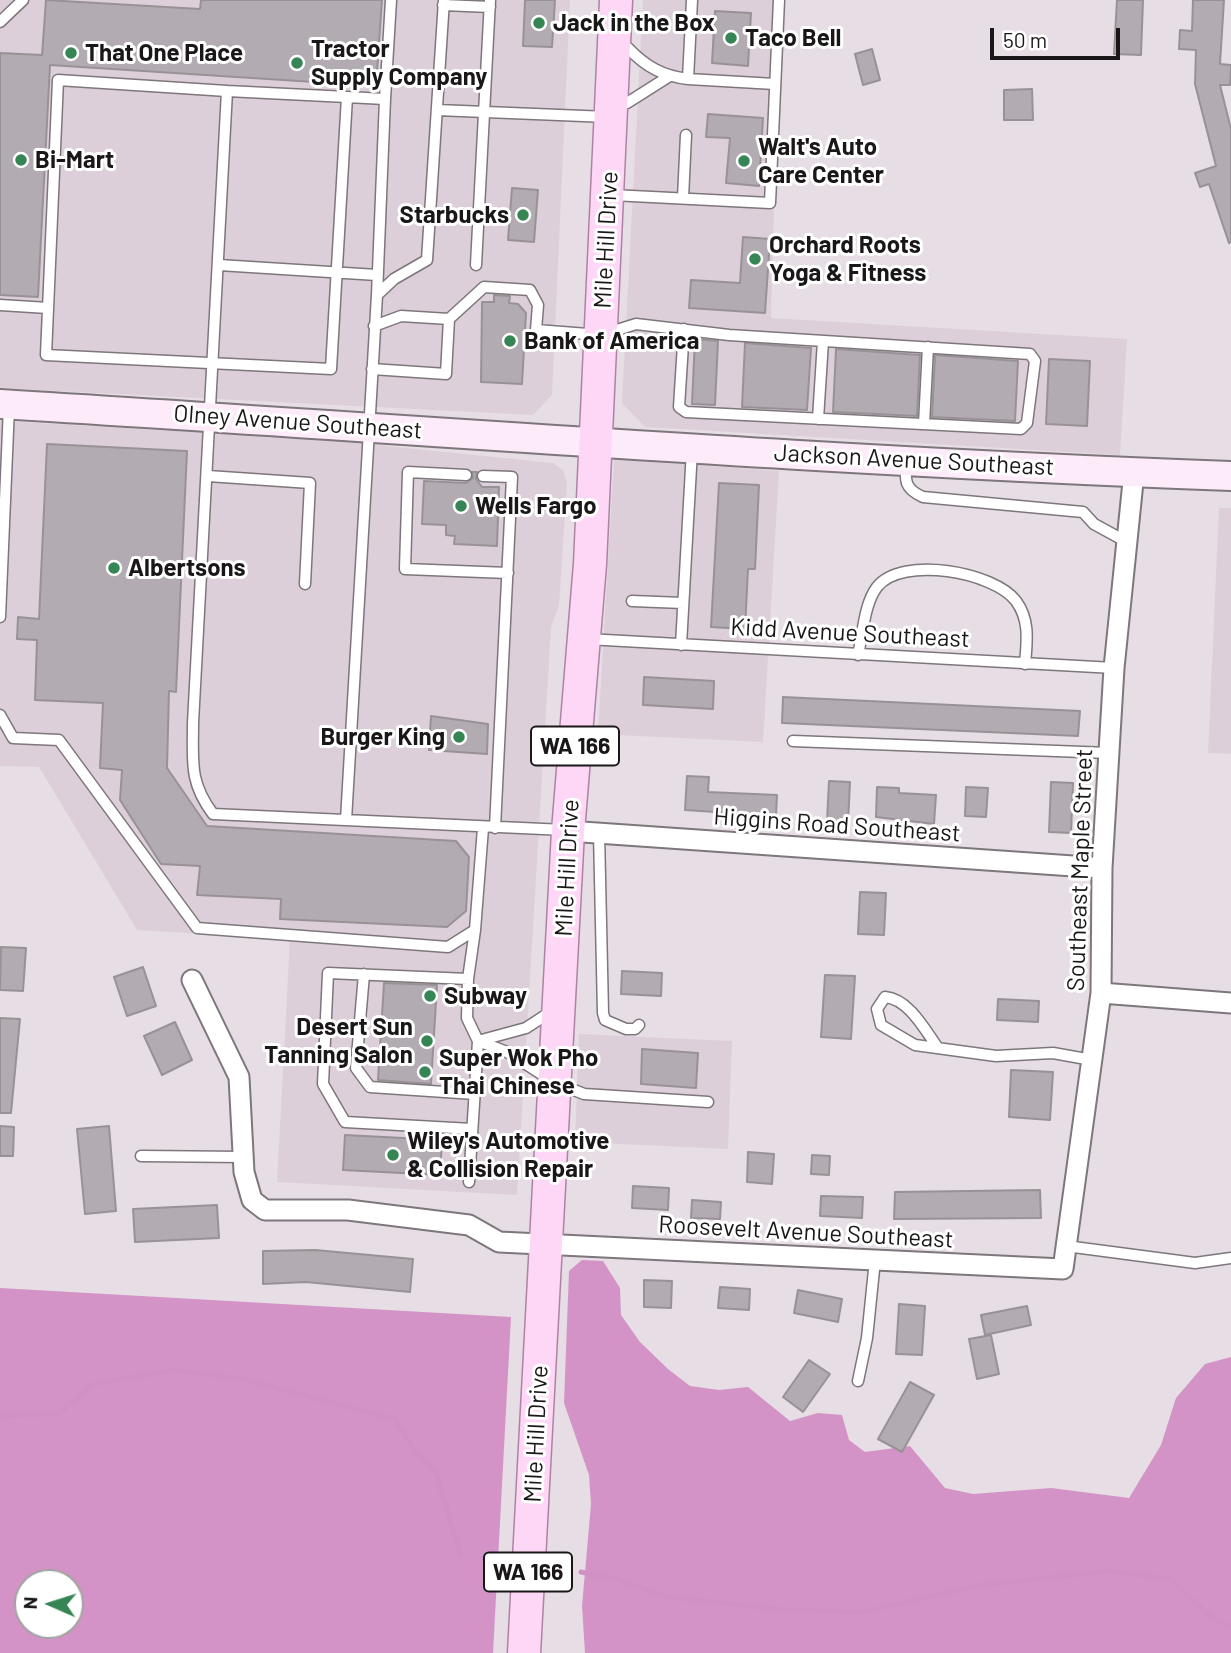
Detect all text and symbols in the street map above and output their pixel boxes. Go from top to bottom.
place label: Jack in the Box [553,9,715,37]
scale bar [993,14,1122,58]
marker: Jack in the Box [531,15,547,31]
place label: Taco Bell [745,24,841,52]
text: 50 m [1003,27,1047,52]
marker: Taco Bell [723,30,739,46]
place label: Tractor Supply Company [311,35,487,91]
place label: That One Place [85,39,243,67]
marker: That One Place [63,45,79,61]
marker: Tractor Supply Company [289,55,305,71]
place label: Walt's Auto Care Center [758,133,884,189]
place label: Bi-Mart [35,146,114,174]
marker: Bi-Mart [13,152,29,168]
marker: Walt's Auto Care Center [736,153,752,169]
street label: Mile Hill Drive [588,171,624,309]
place label: Starbucks [400,201,509,229]
marker: Starbucks [515,207,531,223]
place label: Orchard Roots Yoga & Fitness [769,231,926,287]
marker: Orchard Roots Yoga & Fitness [747,251,763,267]
place label: Bank of America [524,327,699,355]
marker: Bank of America [502,333,518,349]
street label: Olney Avenue Southeast [173,399,423,445]
street label: Jackson Avenue Southeast [773,438,1055,482]
place label: Wells Fargo [475,492,597,520]
marker: Wells Fargo [453,498,469,514]
place label: Albertsons [128,554,246,582]
marker: Albertsons [106,560,122,576]
street label: Kidd Avenue Southeast [730,612,970,654]
place label: Burger King [320,723,445,751]
road number: WA 166 [531,726,619,766]
marker: Burger King [451,729,467,745]
street label: Southeast Maple Street [1061,748,1099,992]
street label: Mile Hill Drive [549,799,585,937]
street label: Higgins Road Southeast [713,802,961,848]
place label: Subway [444,982,527,1010]
marker: Subway [422,988,438,1004]
place label: Desert Sun Tanning Salon [264,1013,413,1069]
marker: Desert Sun Tanning Salon [419,1033,435,1049]
place label: Super Wok Pho Thai Chinese [439,1044,598,1100]
marker: Super Wok Pho Thai Chinese [417,1064,433,1080]
place label: Wiley's Automotive & Collision Repair [407,1127,609,1183]
marker: Wiley's Automotive & Collision Repair [385,1147,401,1163]
street label: Roosevelt Avenue Southeast [658,1210,954,1254]
street label: Mile Hill Drive [518,1365,554,1503]
road number: WA 166 [484,1553,572,1592]
north arrow [14,1569,84,1639]
text: N [18,1596,41,1610]

